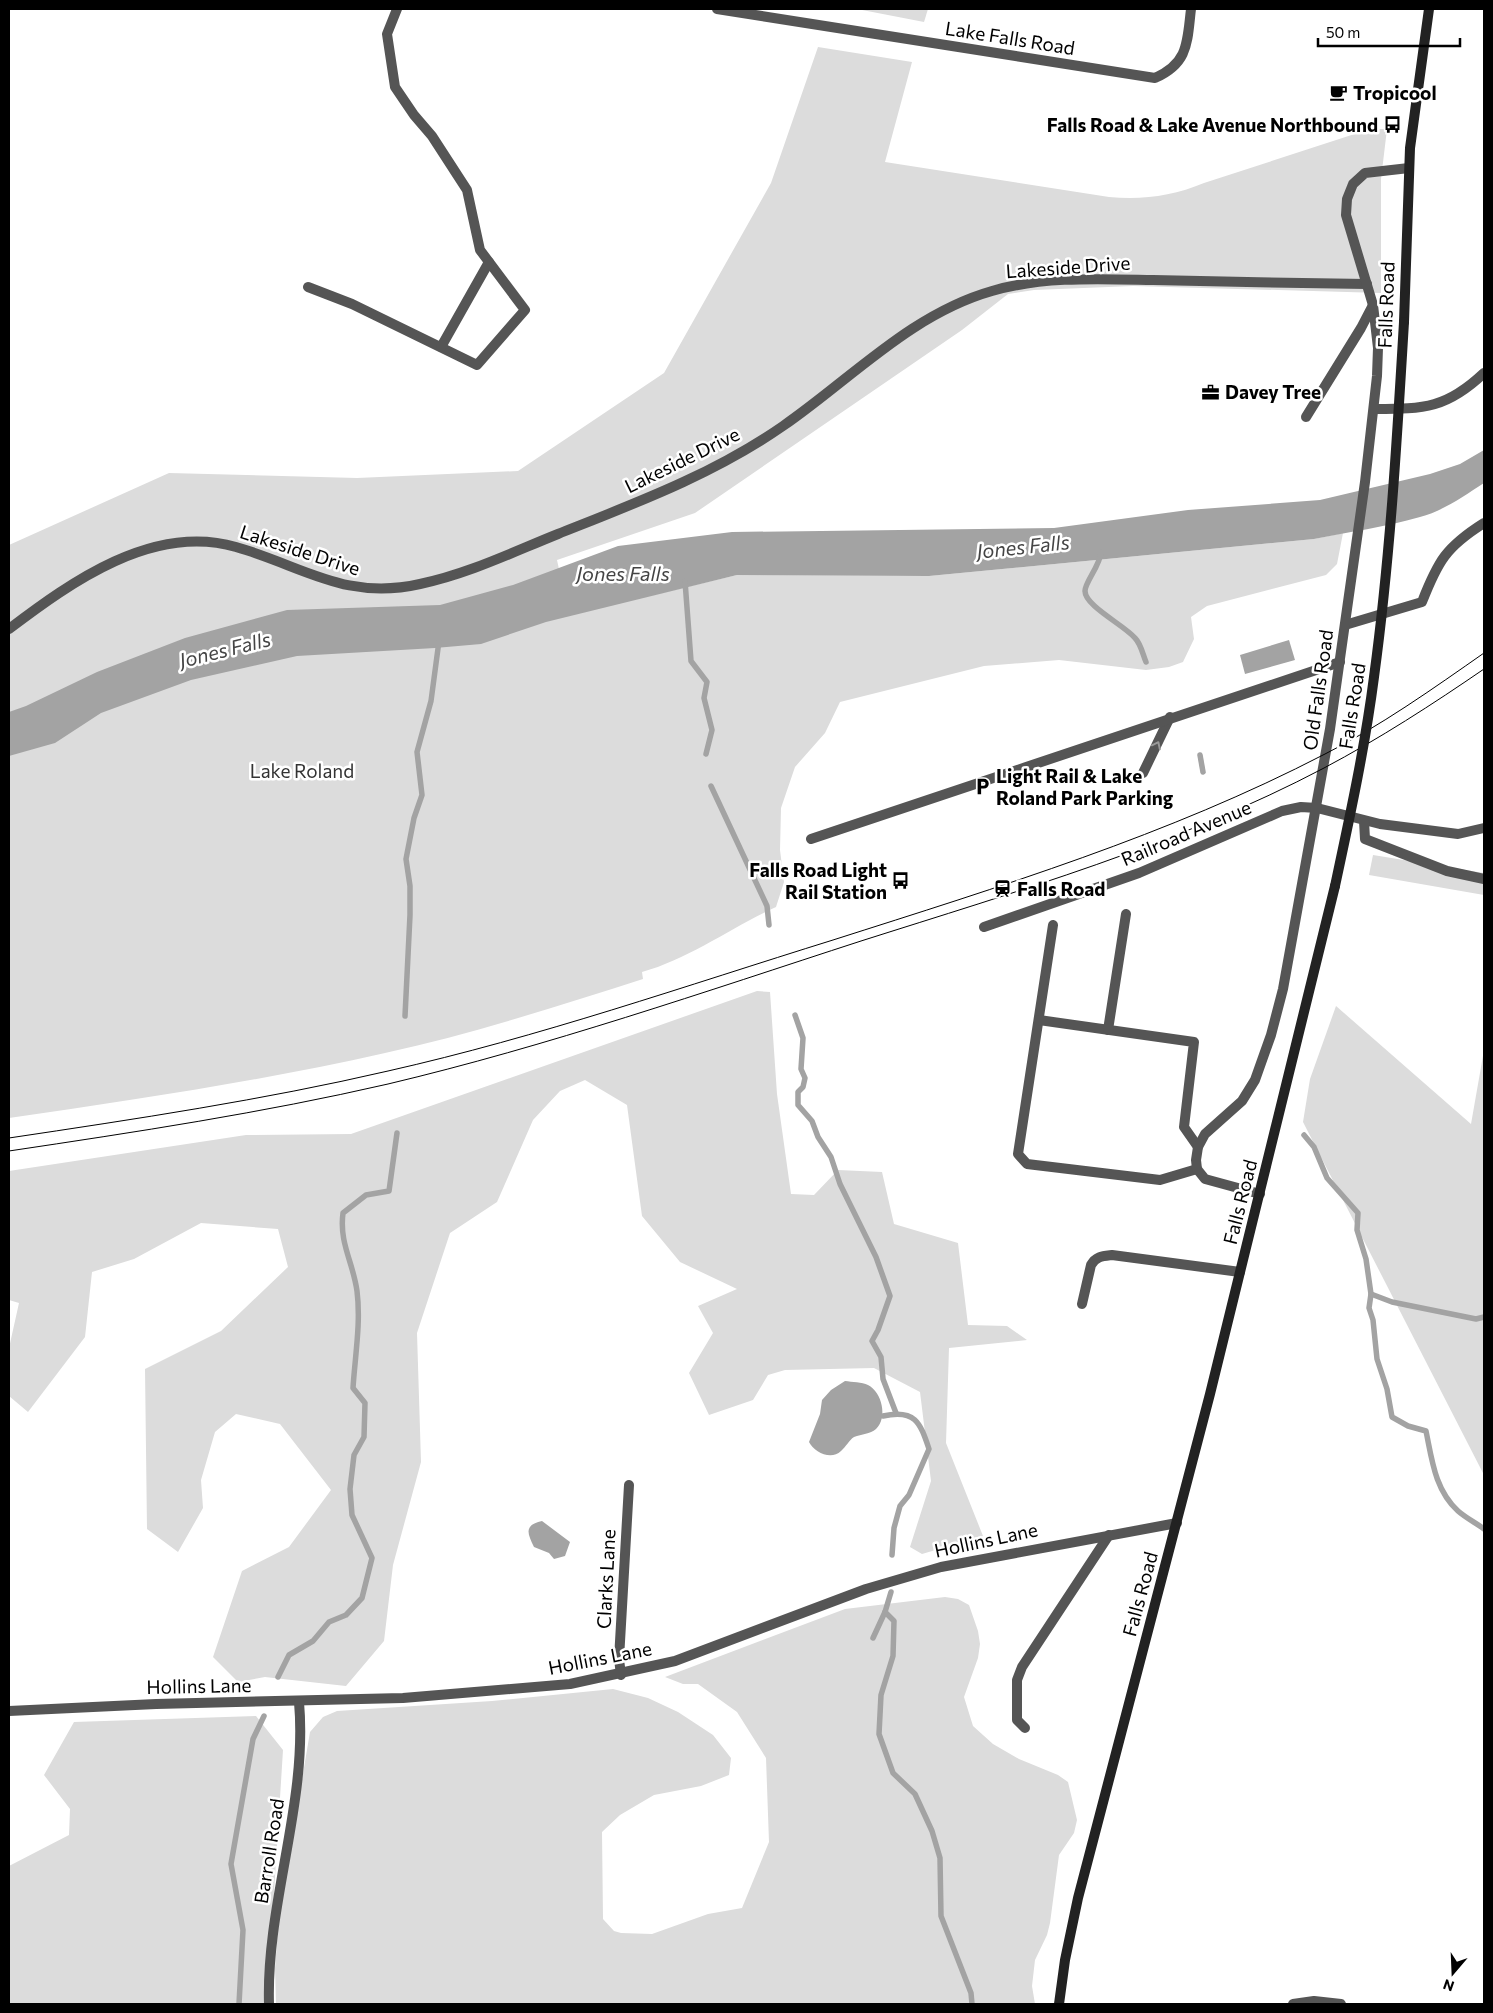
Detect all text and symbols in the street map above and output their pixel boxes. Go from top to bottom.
scale bar [1318,15,1460,47]
street label: Lake Falls Road [944,16,1077,59]
text: 50 m [1326,23,1360,41]
place label: Tropicool [1353,81,1437,104]
cafe icon: Tropicool [1329,83,1349,103]
place label: Falls Road & Lake Avenue Northbound [1047,113,1378,136]
bus stop icon: Falls Road & Lake Avenue Northbound [1382,115,1402,135]
street label: Lakeside Drive [1005,251,1131,282]
street label: Falls Road [1372,261,1399,349]
place label: Davey Tree [1225,380,1321,403]
office icon: Davey Tree [1201,382,1221,402]
street label: Lakeside Drive [621,422,743,497]
street label: Lakeside Drive [237,519,363,580]
water label: Jones Falls [973,529,1071,563]
water label: Jones Falls [574,561,670,585]
water label: Jones Falls [175,626,273,672]
street label: Old Falls Road [1298,628,1337,752]
street label: Falls Road [1333,661,1370,751]
one-way arrow [1151,741,1161,750]
park label: Lake Roland [250,759,354,782]
place label: Light Rail & Lake Roland Park Parking [996,764,1174,809]
parking icon: Light Rail & Lake Roland Park Parking [972,777,992,797]
street label: Railroad Avenue [1117,795,1254,870]
place label: Falls Road Light Rail Station [749,858,887,903]
bus stop icon: Falls Road Light Rail Station [891,871,911,891]
place label: Falls Road [1017,877,1105,900]
station icon: Falls Road [993,879,1013,899]
street label: Falls Road [1218,1157,1261,1247]
street label: Hollins Lane [932,1517,1040,1562]
street label: Clarks Lane [591,1529,620,1629]
street label: Falls Road [1117,1549,1162,1639]
street label: Hollins Lane [546,1636,654,1679]
street label: Hollins Lane [146,1673,252,1698]
street label: Barroll Road [249,1797,288,1905]
north arrow [1428,1948,1478,1998]
text: N [1441,1976,1456,1996]

